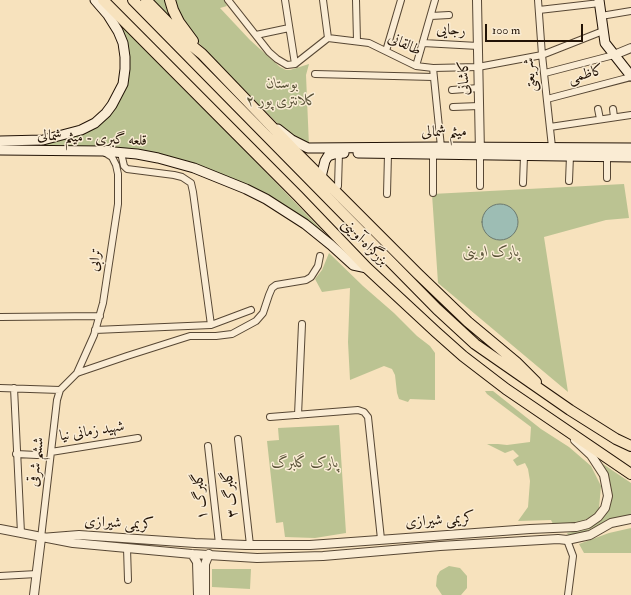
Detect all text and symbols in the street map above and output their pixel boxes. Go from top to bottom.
scale bar [487,16,585,42]
street label: رجایی [436,21,466,41]
text: 100 m [492,23,520,38]
street label: طالقانی [384,30,424,60]
street label: شریعتی [520,57,542,93]
street label: کاشانی [456,61,474,95]
street label: کاظمی [566,62,606,88]
park label: بوستان کلانتری پور ۲ [247,76,317,111]
street label: میثم شمالی [421,124,467,142]
street label: قلعه گبری - میثم شمالی [37,127,147,151]
street label: بزرگراه آوینی [337,216,391,270]
park label: پارک اوینی [462,244,520,262]
street label: ترابی [85,247,107,273]
street label: شهید زمانی نیا [58,418,126,446]
street label: ششم شرقی [25,436,49,488]
park label: پارک گلبرگ [271,455,339,473]
street label: گلبرگ ۳ [219,469,243,519]
street label: گلبرگ ۱ [190,471,212,521]
street label: کریمی شیرازی [405,510,475,532]
street label: کریمی شیرازی [84,513,154,535]

